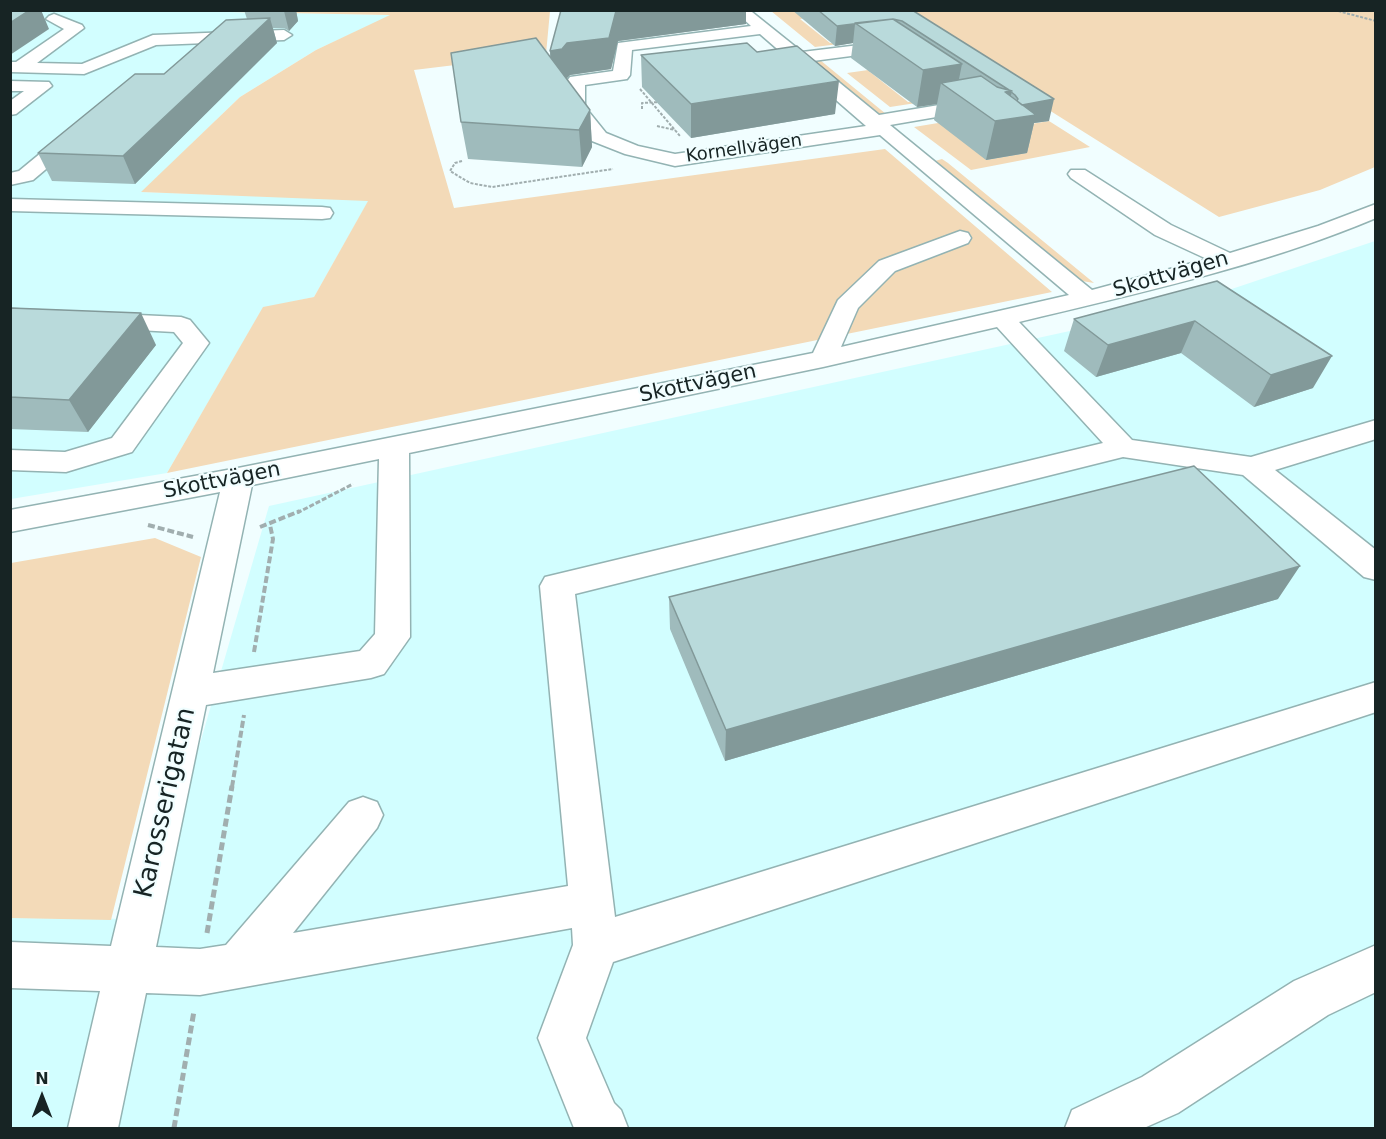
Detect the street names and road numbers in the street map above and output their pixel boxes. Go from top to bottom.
street label: Kornellvägen [685,130,803,168]
street label: Skottvägen [1110,246,1232,304]
street label: Skottvägen [637,359,759,409]
street label: Skottvägen [161,457,283,505]
street label: Karosserigatan [129,705,203,901]

